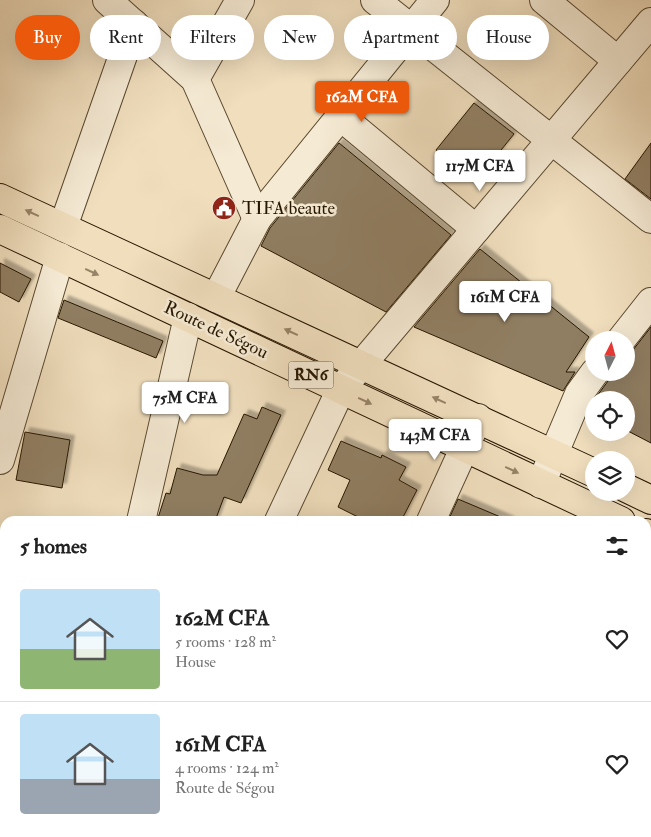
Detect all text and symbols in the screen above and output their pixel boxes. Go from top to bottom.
chip: Buy [15,15,80,60]
chip: Rent [90,15,161,60]
chip: Filters [171,15,254,60]
chip: New [264,15,334,60]
chip: Apartment [344,15,457,60]
chip: House [467,15,549,60]
pin: 162M CFA [310,80,414,123]
text: 162M CFA [326,87,398,107]
pin: 117M CFA [428,150,532,192]
text: 117M CFA [445,156,515,176]
public building icon: TIFA beaute [211,195,237,221]
place label: TIFA beaute [242,197,335,220]
one-way arrow [25,208,39,216]
one-way arrow [85,268,99,276]
pin: 161M CFA [453,280,557,323]
text: 161M CFA [470,287,540,307]
street label: Route de Ségou [160,296,272,364]
one-way arrow [284,328,298,336]
north arrow [585,331,635,381]
map controls [585,331,635,501]
road number: RN6 [288,362,334,388]
pin: 75M CFA [139,382,231,424]
text: 75M CFA [153,388,217,408]
button: locate [585,391,635,441]
one-way arrow [358,396,373,405]
one-way arrow [432,396,446,404]
pin: 143M CFA [383,418,487,461]
text: 143M CFA [400,425,470,445]
button: layers [585,451,635,501]
one-way arrow [505,466,520,474]
icon: filters [603,532,631,560]
text: 5 homes [20,533,87,560]
text: 162M CFA [175,605,270,632]
icon: home [60,609,120,669]
icon: heart [603,625,631,653]
text: 5 rooms · 128 m² [175,632,276,652]
text: House [175,652,216,672]
text: 161M CFA [175,731,266,758]
icon: home [60,734,120,794]
icon: heart [603,750,631,778]
text: 4 rooms · 124 m² [175,758,279,778]
text: Route de Ségou [175,778,275,798]

